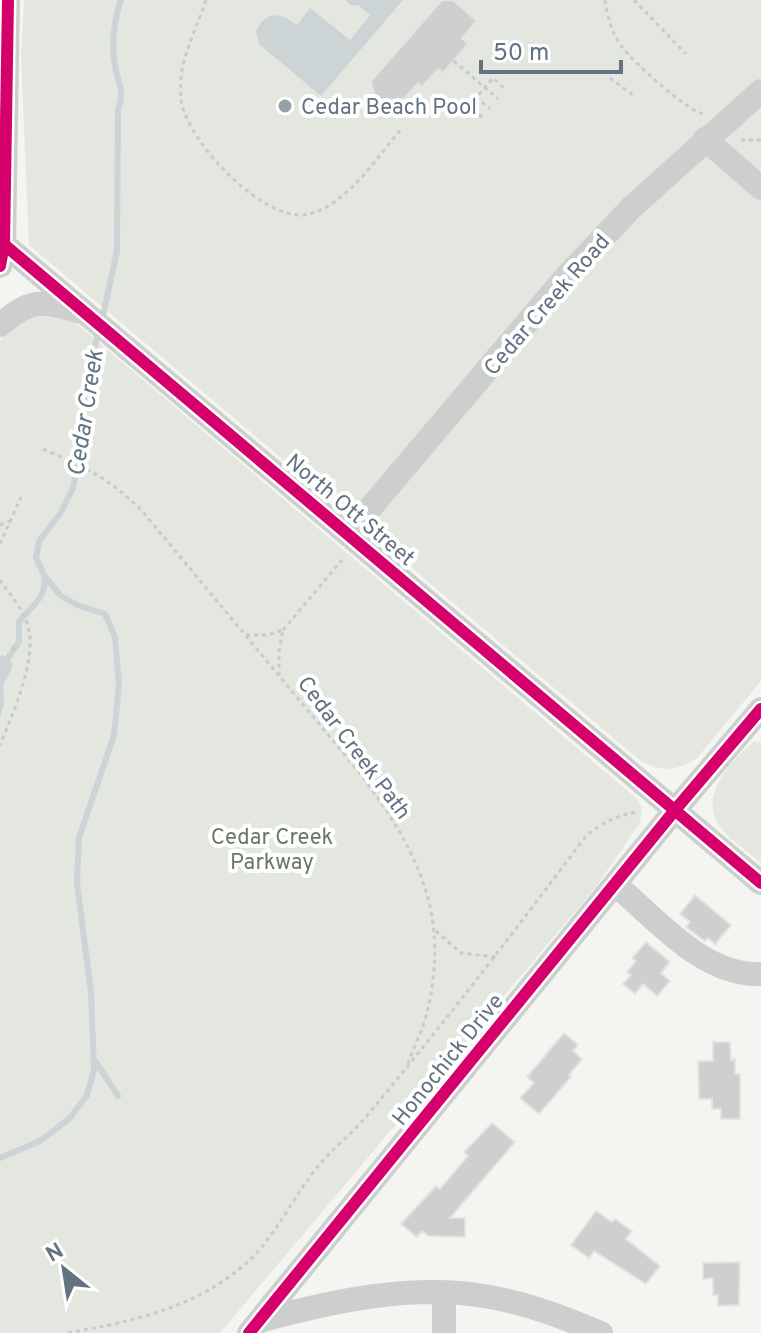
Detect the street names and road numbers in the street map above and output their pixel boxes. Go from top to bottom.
street label: Cedar Creek Road [479,229,617,382]
street label: North Ott Street [279,449,419,573]
street label: Cedar Creek Path [290,671,416,826]
street label: Honochick Drive [388,989,510,1132]

